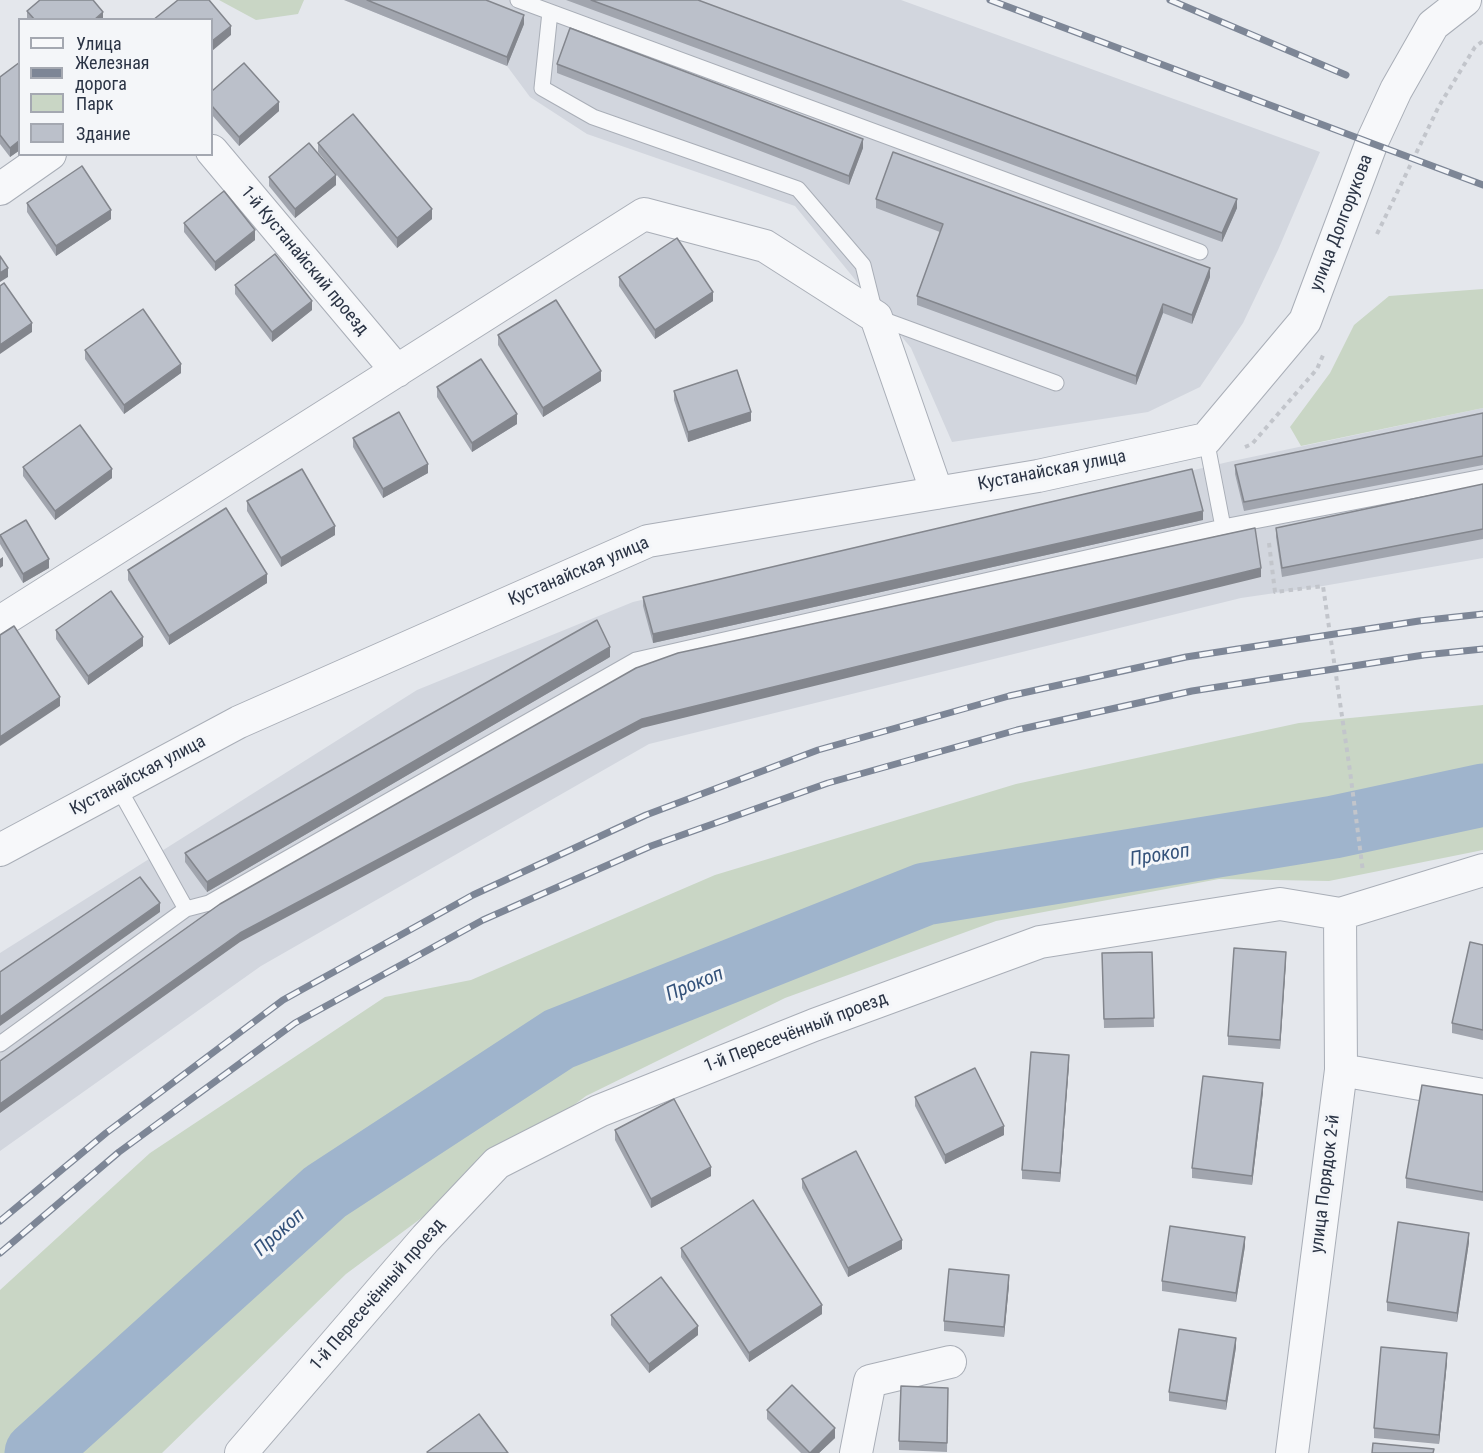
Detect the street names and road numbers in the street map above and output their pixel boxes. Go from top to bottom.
street label: улица Долгорукова [1306,152,1378,294]
street label: 1-й Кустанайский проезд [235,182,373,340]
street label: Кустанайская улица [976,446,1128,496]
street label: Кустанайская улица [506,533,652,611]
street label: Кустанайская улица [67,731,209,821]
street label: 1-й Пересечённый проезд [701,988,891,1078]
street label: улица Порядок 2-й [1307,1113,1345,1255]
street label: 1-й Пересечённый проезд [306,1215,450,1375]

